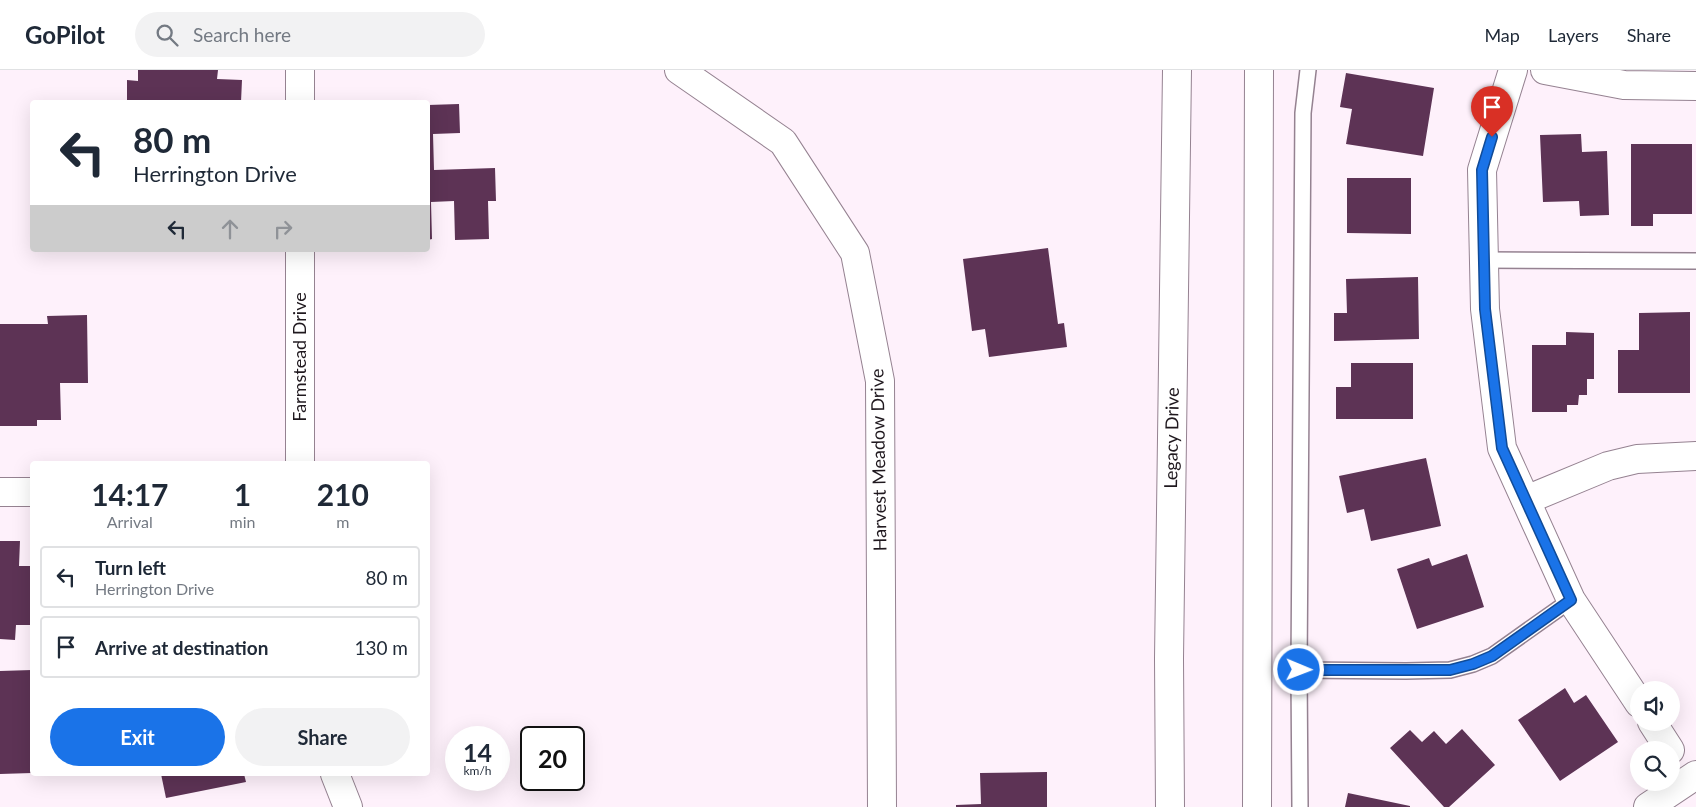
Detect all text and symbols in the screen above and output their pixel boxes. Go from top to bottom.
search box [135,12,485,57]
text: GoPilot [25,20,105,49]
icon: search [153,21,181,49]
text: Search here [193,23,291,46]
text: Map [1484,24,1520,46]
text: Layers [1548,24,1599,46]
text: Share [1627,24,1671,46]
pin [1471,86,1513,137]
icon: arrive [1478,93,1506,121]
text: 80 m [133,118,211,160]
icon: left [50,120,115,185]
text: Herrington Drive [133,160,297,187]
icon: left [163,215,191,243]
icon: ahead [216,215,244,243]
icon: right [269,215,297,243]
street label: Farmstead Drive [288,292,310,422]
street label: Harvest Meadow Drive [865,368,891,552]
street label: Legacy Drive [1159,387,1183,489]
text: 14:17 [91,476,168,512]
text: 1 [234,476,251,512]
text: 210 [317,476,369,512]
text: Arrival [107,512,153,531]
text: min [230,512,256,531]
text: m [336,512,349,531]
text: Turn left [95,556,166,579]
icon: left [52,563,80,591]
text: 80 m [365,566,408,589]
text: Herrington Drive [95,579,214,598]
icon: arrive [52,633,80,661]
text: Arrive at destination [95,636,268,659]
text: 130 m [354,636,408,659]
position arrow [1272,643,1324,695]
map controls [1630,681,1680,791]
button: sound [1630,681,1680,731]
button: Exit [50,708,225,766]
button: Share [235,708,410,766]
speed limit sign: 20 [520,726,585,791]
text: 14 [463,737,492,767]
button: search [1630,741,1680,791]
text: km/h [463,763,492,778]

